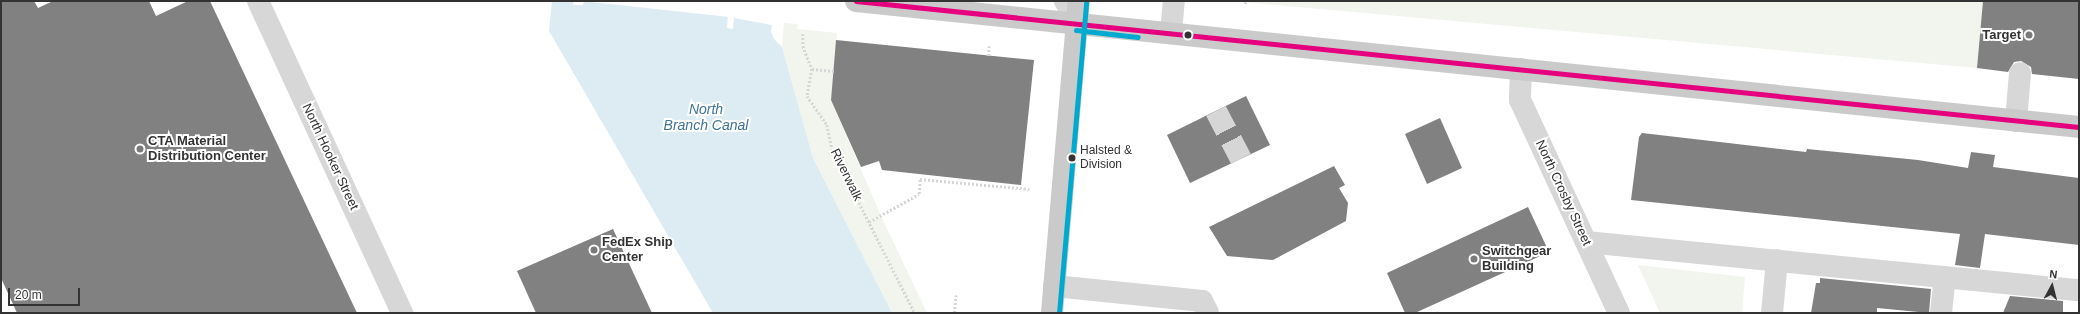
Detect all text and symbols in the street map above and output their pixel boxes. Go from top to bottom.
place label: Target [1982,27,2021,43]
unlabelled marker [1183,30,1193,40]
marker: Target [2024,30,2034,40]
street label: North Hooker Street [299,101,361,213]
water label: North Branch Canal [664,101,748,134]
place label: CTA Material Distribution Center [148,134,266,165]
street label: North Crosby Street [1532,138,1594,248]
marker: CTA Material Distribution Center [135,144,145,154]
place label: Halsted & Division [1080,144,1132,172]
street label: Riverwalk [827,146,865,204]
marker: Halsted & Division [1067,153,1077,163]
place label: FedEx Ship Center [602,235,673,266]
place label: Switchgear Building [1482,244,1551,275]
marker: FedEx Ship Center [589,245,599,255]
marker: Switchgear Building [1469,254,1479,264]
north arrow [2032,266,2072,306]
text: N [2049,268,2058,281]
scale bar [10,280,82,306]
text: 20 m [15,288,42,302]

